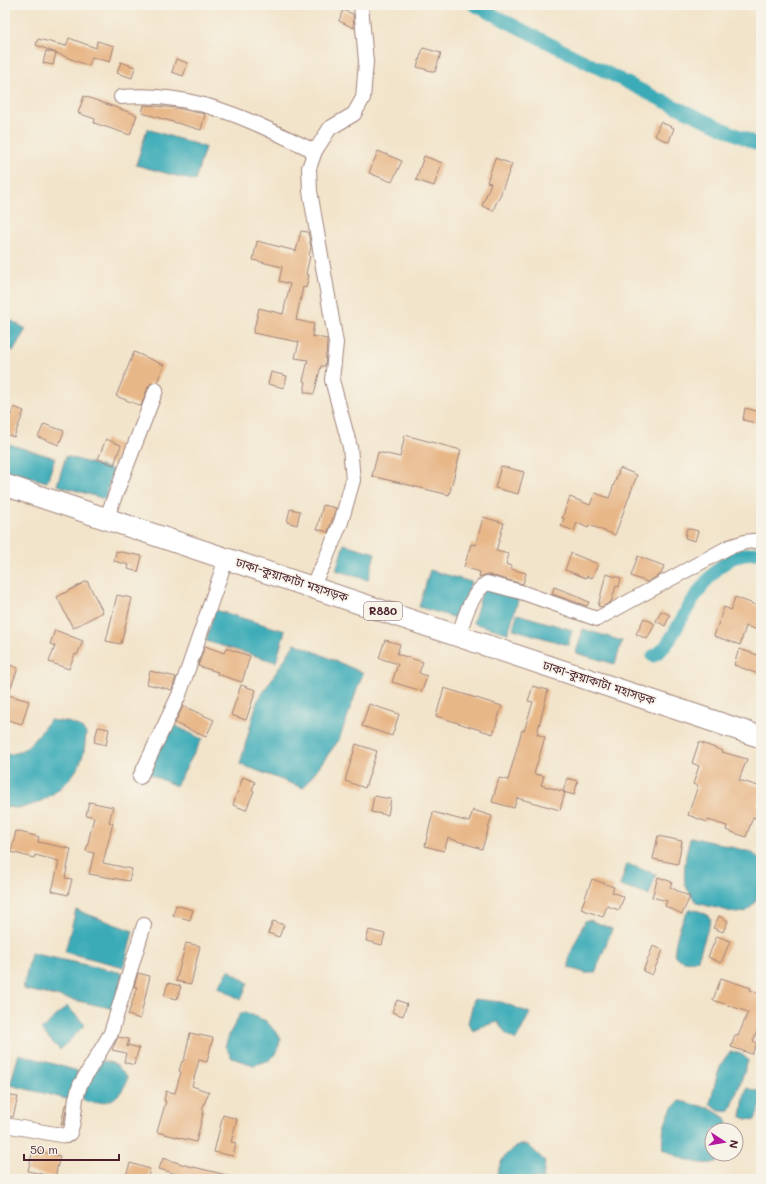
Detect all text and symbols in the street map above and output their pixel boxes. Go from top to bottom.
street label: ঢাকা-কুয়াকাটা মহাসড়ক [233,553,351,606]
road number: R880 [364,602,402,620]
street label: ঢাকা-কুয়াকাটা মহাসড়ক [540,656,658,709]
north arrow [704,1122,744,1162]
scale bar [24,1136,119,1162]
text: N [726,1139,742,1150]
text: 50 m [30,1141,58,1157]

